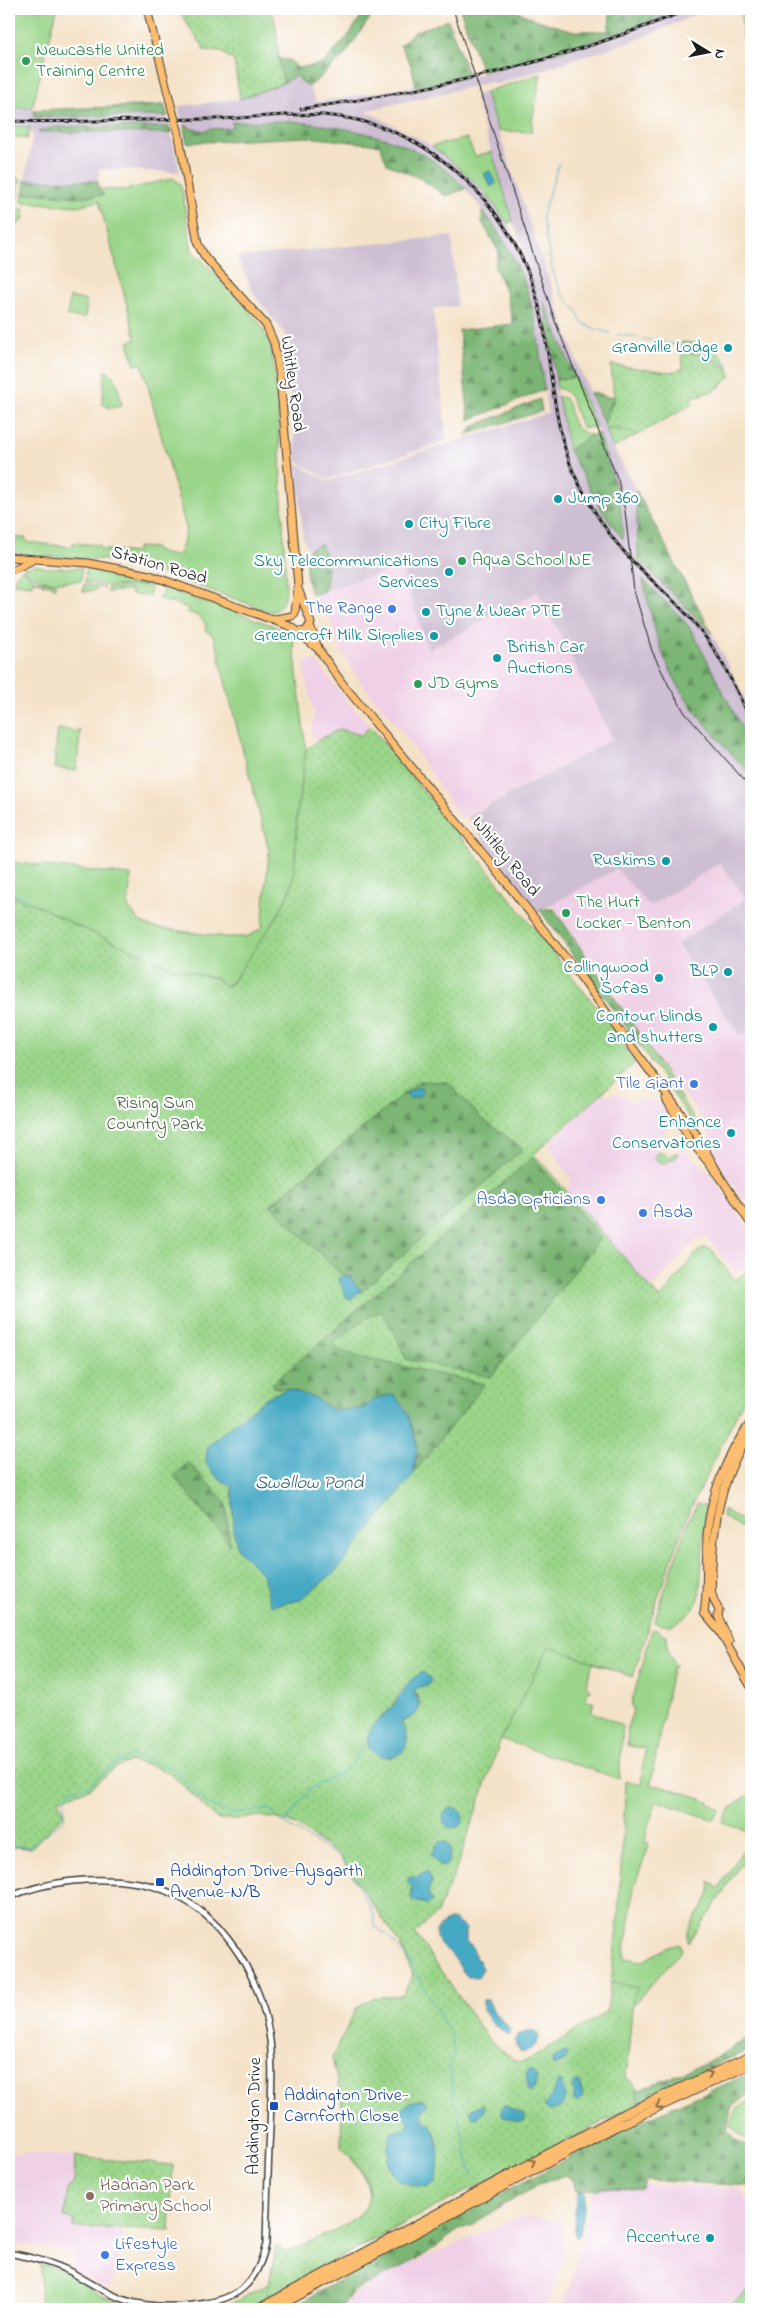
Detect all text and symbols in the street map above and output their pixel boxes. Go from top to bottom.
north arrow [682,28,732,78]
place label: Newcastle United Training Centre [36,38,164,86]
text: N [708,48,730,60]
marker: Newcastle United Training Centre [20,55,32,67]
street label: Whitley Road [272,334,312,434]
place label: Granville Lodge [611,335,719,362]
marker: Granville Lodge [722,342,734,354]
place label: Jump 360 [568,486,639,512]
marker: Jump 360 [552,493,564,505]
place label: City Fibre [419,511,492,537]
marker: City Fibre [403,518,415,530]
street label: Station Road [108,540,210,592]
place label: Aqua School NE [472,548,592,574]
place label: Sky Telecommunications Services [254,549,439,596]
marker: Aqua School NE [456,555,468,567]
marker: Sky Telecommunications Services [443,566,455,578]
place label: The Range [306,596,383,623]
place label: Tyne & Wear PTE [436,599,562,625]
marker: The Range [386,603,398,615]
marker: Tyne & Wear PTE [420,606,432,618]
place label: Greencroft Milk Sipplies [254,623,424,649]
marker: Greencroft Milk Sipplies [428,630,440,642]
place label: British Car Auctions [506,635,585,682]
marker: British Car Auctions [491,652,503,664]
place label: JD Gyms [428,671,499,697]
marker: JD Gyms [412,678,424,690]
street label: Whitley Road [465,811,545,903]
place label: Ruskims [592,848,656,874]
marker: Ruskims [660,855,672,867]
place label: The Hurt Locker - Benton [576,890,691,937]
marker: The Hurt Locker - Benton [560,907,572,919]
place label: Collingwood Sofas [564,955,649,1002]
place label: BLP [689,959,719,985]
marker: BLP [722,966,734,978]
marker: Collingwood Sofas [653,972,665,984]
place label: Contour blinds and shutters [596,1004,703,1051]
marker: Contour blinds and shutters [707,1021,719,1033]
place label: Tile Giant [616,1071,684,1097]
marker: Tile Giant [688,1078,700,1090]
park label: Rising Sun Country Park [106,1091,204,1138]
place label: Enhance Conservatories [612,1110,722,1157]
marker: Enhance Conservatories [725,1127,737,1139]
place label: Asda Opticians [477,1187,591,1213]
marker: Asda Opticians [595,1194,607,1206]
place label: Asda [653,1200,693,1226]
marker: Asda [637,1207,649,1219]
water label: Swallow Pond [255,1470,364,1497]
place label: Addington Drive-Aysgarth Avenue-N/B [170,1859,363,1906]
marker: Addington Drive-Aysgarth Avenue-N/B [154,1876,166,1888]
street label: Addington Drive [241,2056,270,2175]
one-way arrow [704,2070,713,2080]
place label: Addington Drive- Carnforth Close [284,2083,409,2130]
one-way arrow [655,2099,664,2110]
marker: Addington Drive- Carnforth Close [268,2100,280,2112]
one-way arrow [527,2158,536,2168]
place label: Hadrian Park Primary School [100,2173,211,2220]
marker: Hadrian Park Primary School [84,2190,96,2202]
place label: Accenture [626,2225,701,2251]
place label: Lifestyle Express [115,2232,179,2279]
marker: Accenture [704,2232,716,2244]
marker: Lifestyle Express [99,2249,111,2261]

